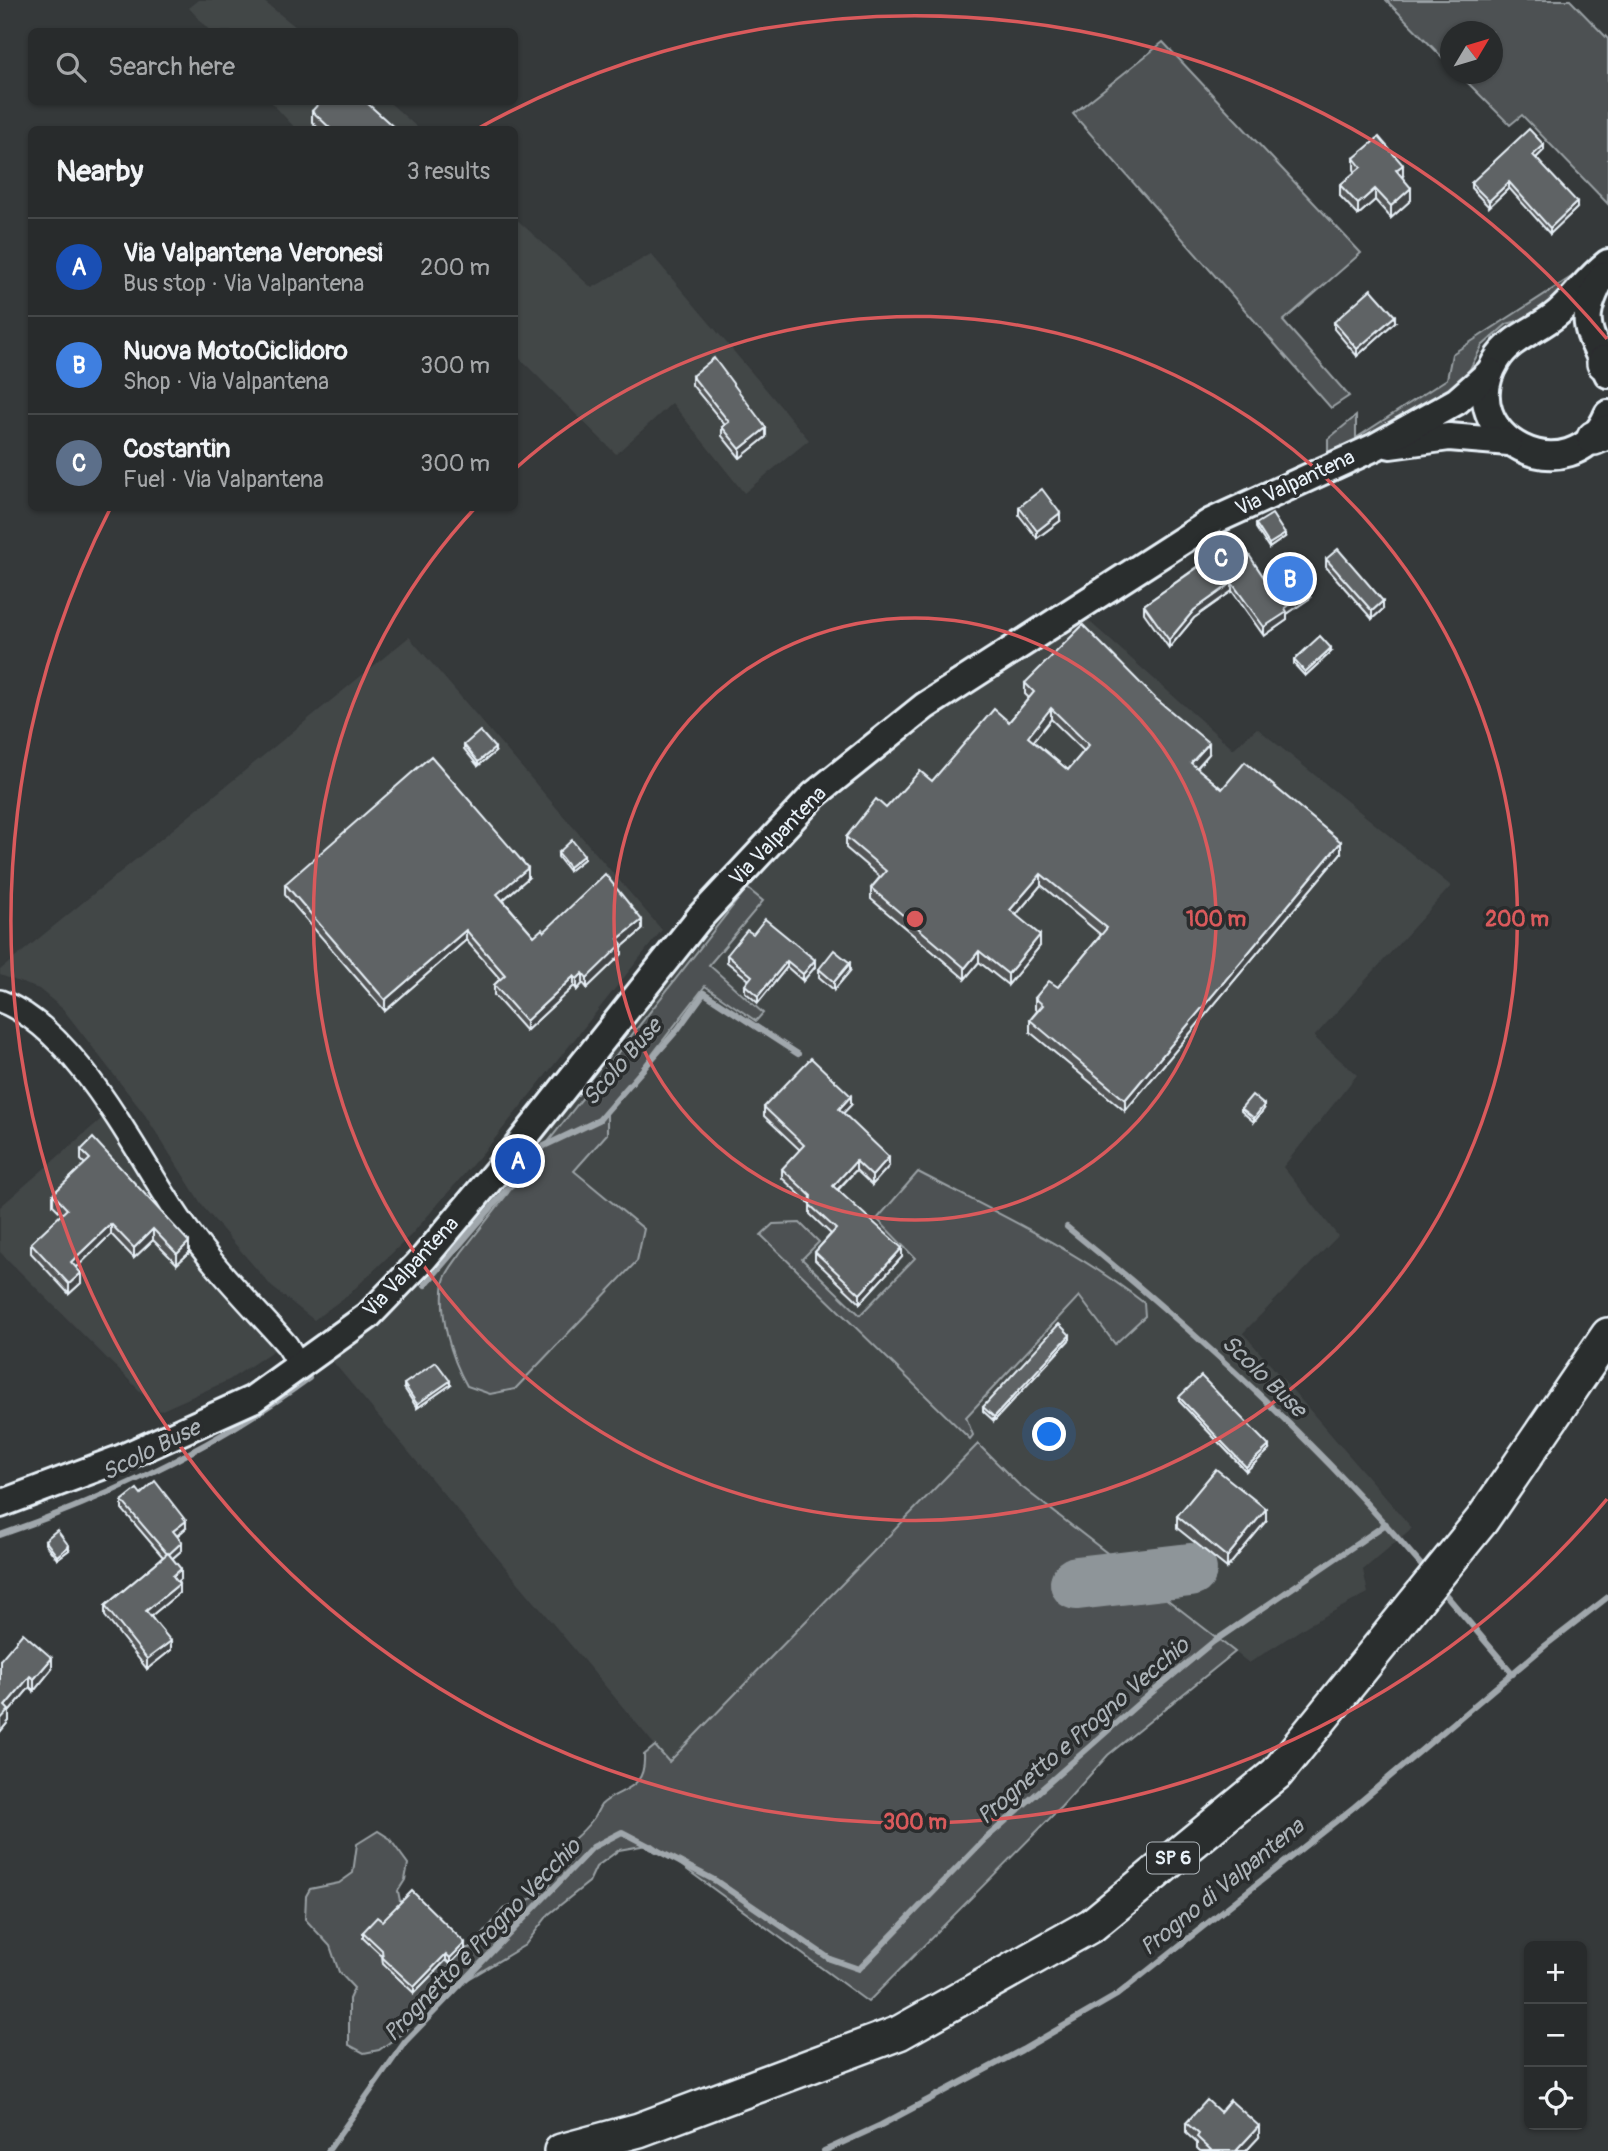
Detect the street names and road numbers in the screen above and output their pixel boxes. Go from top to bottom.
street label: Via Valpantena [1231,444,1359,522]
street label: Via Valpantena [724,780,832,892]
street label: Via Valpantena [357,1211,465,1323]
road number: SP 6 [1147,1842,1199,1874]

